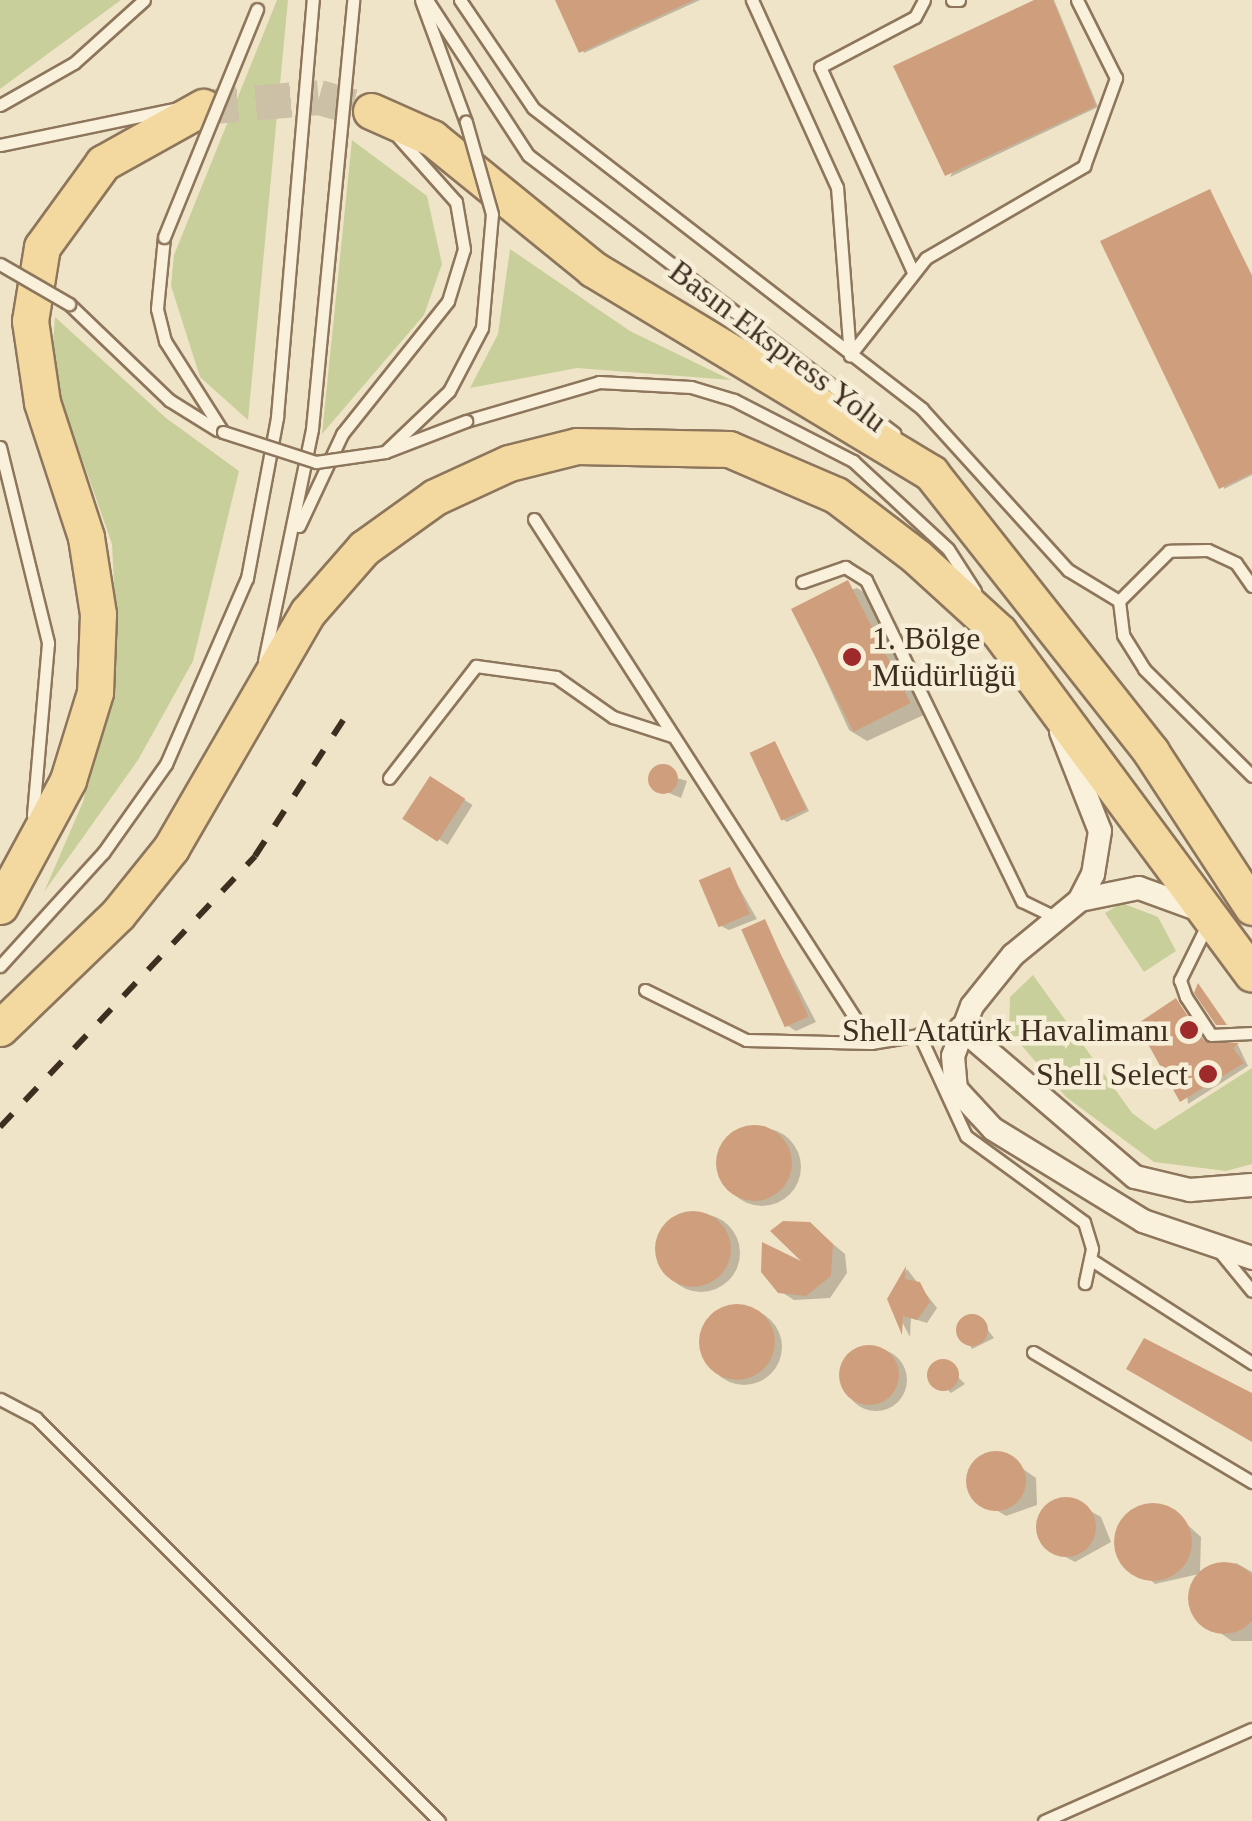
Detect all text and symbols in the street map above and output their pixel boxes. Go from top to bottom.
street label: Basın Ekspress Yolu [661,251,895,441]
place label: 1. Bölge Müdürlüğü [872,620,1016,695]
marker: 1. Bölge Müdürlüğü [841,646,863,668]
place label: Shell Atatürk Havalimanı [840,1011,1169,1049]
marker: Shell Atatürk Havalimanı [1178,1019,1200,1041]
place label: Shell Select [1036,1055,1188,1093]
marker: Shell Select [1197,1063,1219,1085]

